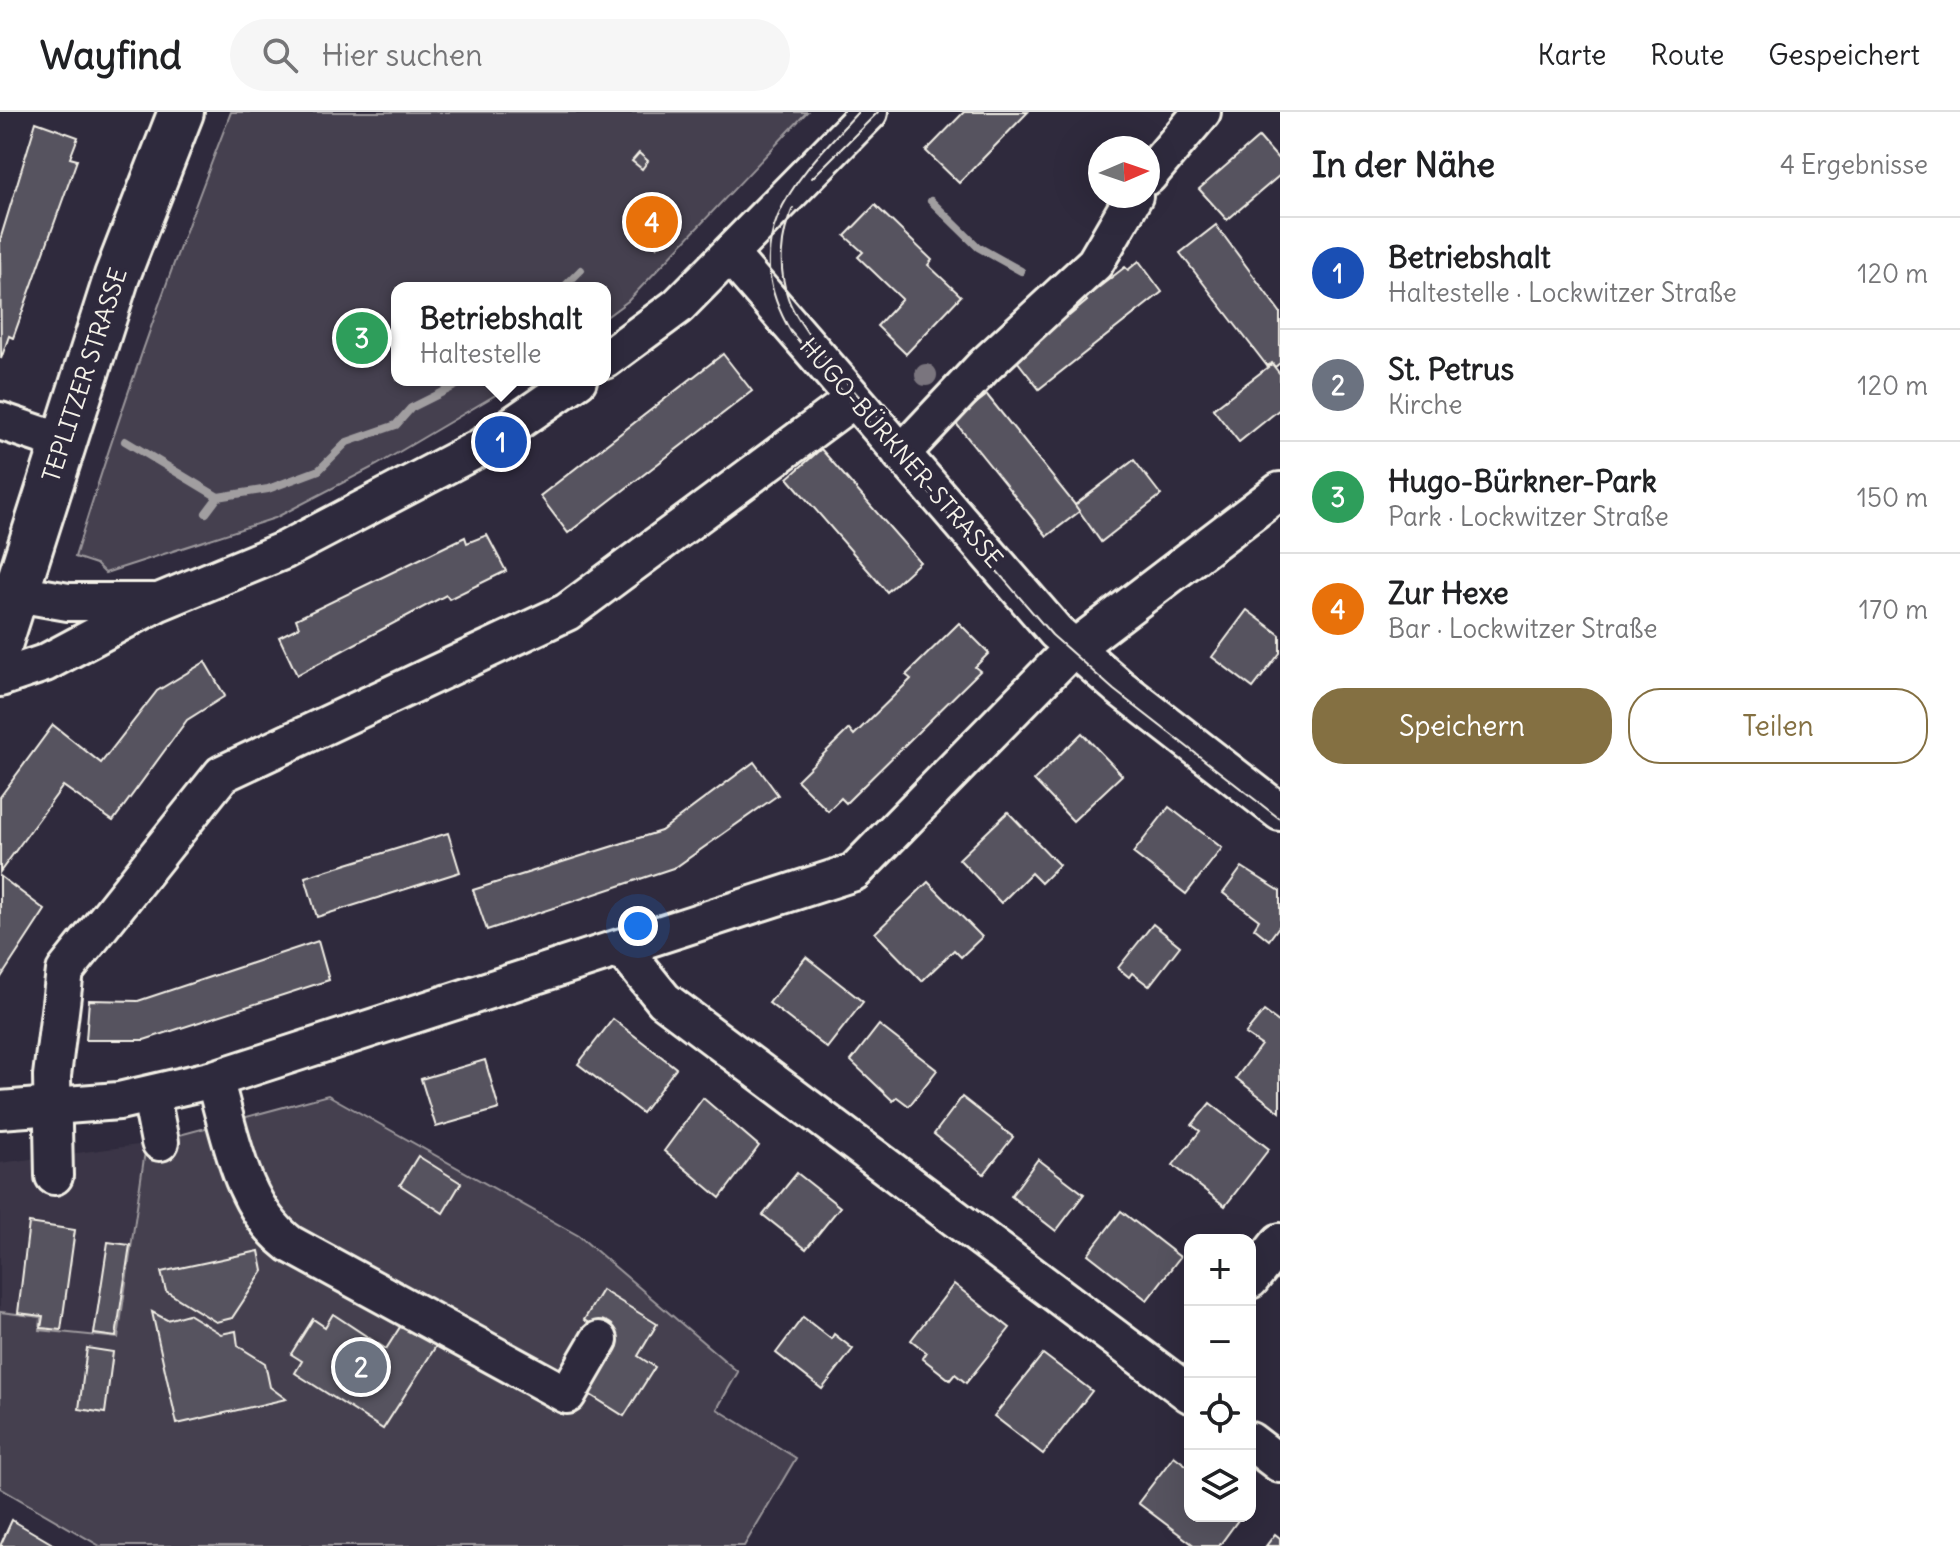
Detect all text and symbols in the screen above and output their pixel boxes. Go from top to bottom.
search box [230,19,790,91]
text: Wayfind [40,32,182,79]
icon: search [258,33,302,77]
text: Hier suchen [322,36,483,74]
text: Karte [1538,37,1606,73]
text: Route [1650,37,1724,73]
text: Gespeichert [1768,37,1920,73]
north arrow [1088,136,1160,208]
text: In der Nähe [1312,143,1495,186]
text: 4 Ergebnisse [1780,148,1928,181]
pin: 4 [626,192,678,252]
text: Betriebshalt [1388,238,1551,276]
text: 1 [1333,257,1343,290]
text: 120 m [1857,257,1928,290]
street label: TEPLITZER STRASSE [35,264,133,485]
text: Haltestelle · Lockwitzer Straße [1388,276,1737,309]
popup [391,282,611,386]
text: Betriebshalt [420,299,582,337]
pin: 3 [336,308,388,368]
street label: HUGO-BÜRKNER-STRASSE [794,331,1010,573]
text: Haltestelle [420,337,542,370]
text: St. Petrus [1388,350,1514,388]
text: 2 [1331,369,1345,402]
text: 120 m [1857,369,1928,402]
text: Kirche [1388,388,1463,421]
pin: 1 [475,412,527,472]
text: Hugo-Bürkner-Park [1388,462,1657,500]
text: 3 [1331,481,1345,514]
text: 150 m [1857,481,1928,514]
text: Park · Lockwitzer Straße [1388,500,1669,533]
text: Zur Hexe [1388,574,1509,612]
text: 4 [1330,593,1346,626]
text: 170 m [1859,593,1928,626]
text: Bar · Lockwitzer Straße [1388,612,1657,645]
button: Speichern [1312,688,1612,764]
button: Teilen [1628,688,1928,764]
your location [618,906,658,946]
map controls [1184,1234,1256,1522]
button: + [1184,1234,1256,1306]
button: − [1184,1306,1256,1378]
pin: 2 [335,1337,387,1397]
button: locate [1184,1378,1256,1450]
button: layers [1184,1450,1256,1522]

